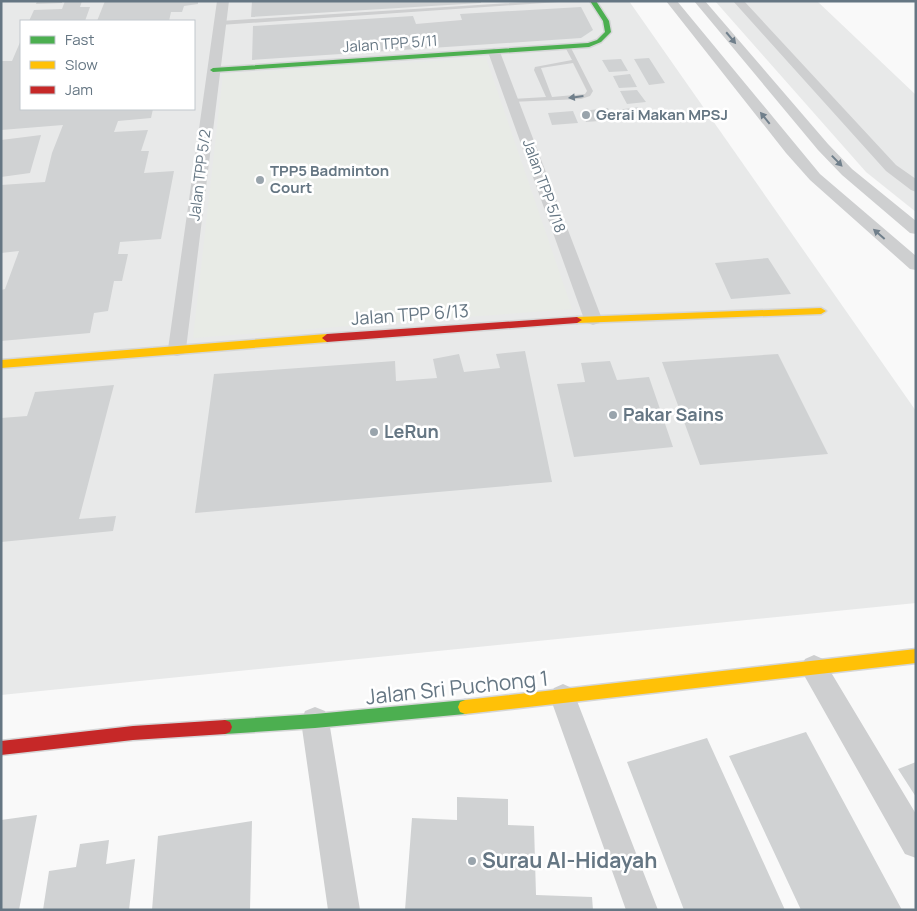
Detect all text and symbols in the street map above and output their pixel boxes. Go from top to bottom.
legend [20,20,195,110]
text: Fast [65,29,94,50]
street label: Jalan TPP 5/11 [342,30,438,57]
one-way arrow [725,32,736,45]
text: Slow [65,54,98,75]
text: Jam [65,79,93,100]
one-way arrow [567,93,583,101]
place label: Gerai Makan MPSJ [596,104,728,125]
marker: Gerai Makan MPSJ [580,109,592,121]
one-way arrow [760,112,771,125]
street label: Jalan TPP 5/2 [183,128,216,222]
street label: Jalan TPP 5/18 [518,136,571,236]
one-way arrow [831,155,843,167]
place label: TPP5 Badminton Court [270,160,389,198]
marker: TPP5 Badminton Court [254,174,266,186]
one-way arrow [872,228,885,239]
street label: Jalan TPP 6/13 [350,298,470,330]
place label: Pakar Sains [623,402,724,426]
marker: Pakar Sains [607,409,619,421]
place label: LeRun [384,419,439,443]
marker: LeRun [368,426,380,438]
street label: Jalan Sri Puchong 1 [364,664,549,711]
place label: Surau Al-Hidayah [482,846,657,874]
marker: Surau Al-Hidayah [466,855,478,867]

